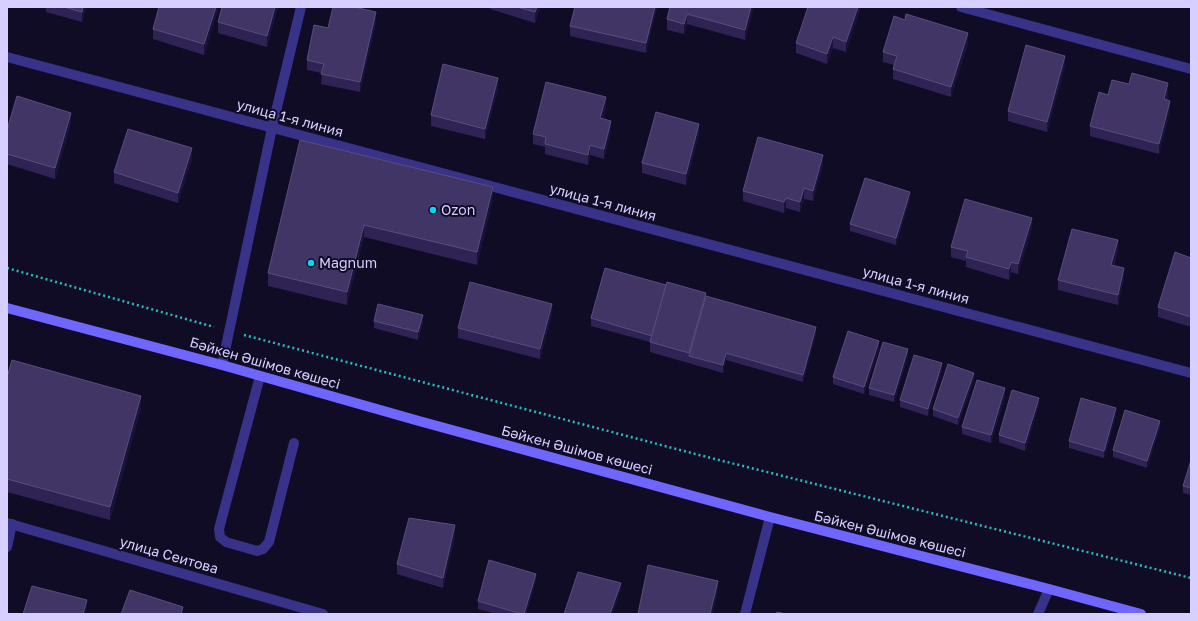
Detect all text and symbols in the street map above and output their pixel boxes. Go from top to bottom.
street label: улица 1-я линия [235,95,345,140]
street label: улица 1-я линия [548,179,658,224]
place label: Ozon [441,201,475,218]
marker: Ozon [428,205,438,215]
place label: Magnum [319,254,377,271]
marker: Magnum [306,258,316,268]
street label: улица 1-я линия [861,262,971,307]
street label: Бәйкен Әшімов көшесі [188,333,342,392]
street label: Бәйкен Әшімов көшесі [500,421,655,478]
street label: Бәйкен Әшімов көшесі [812,506,968,561]
street label: улица Сеитова [118,532,220,577]

